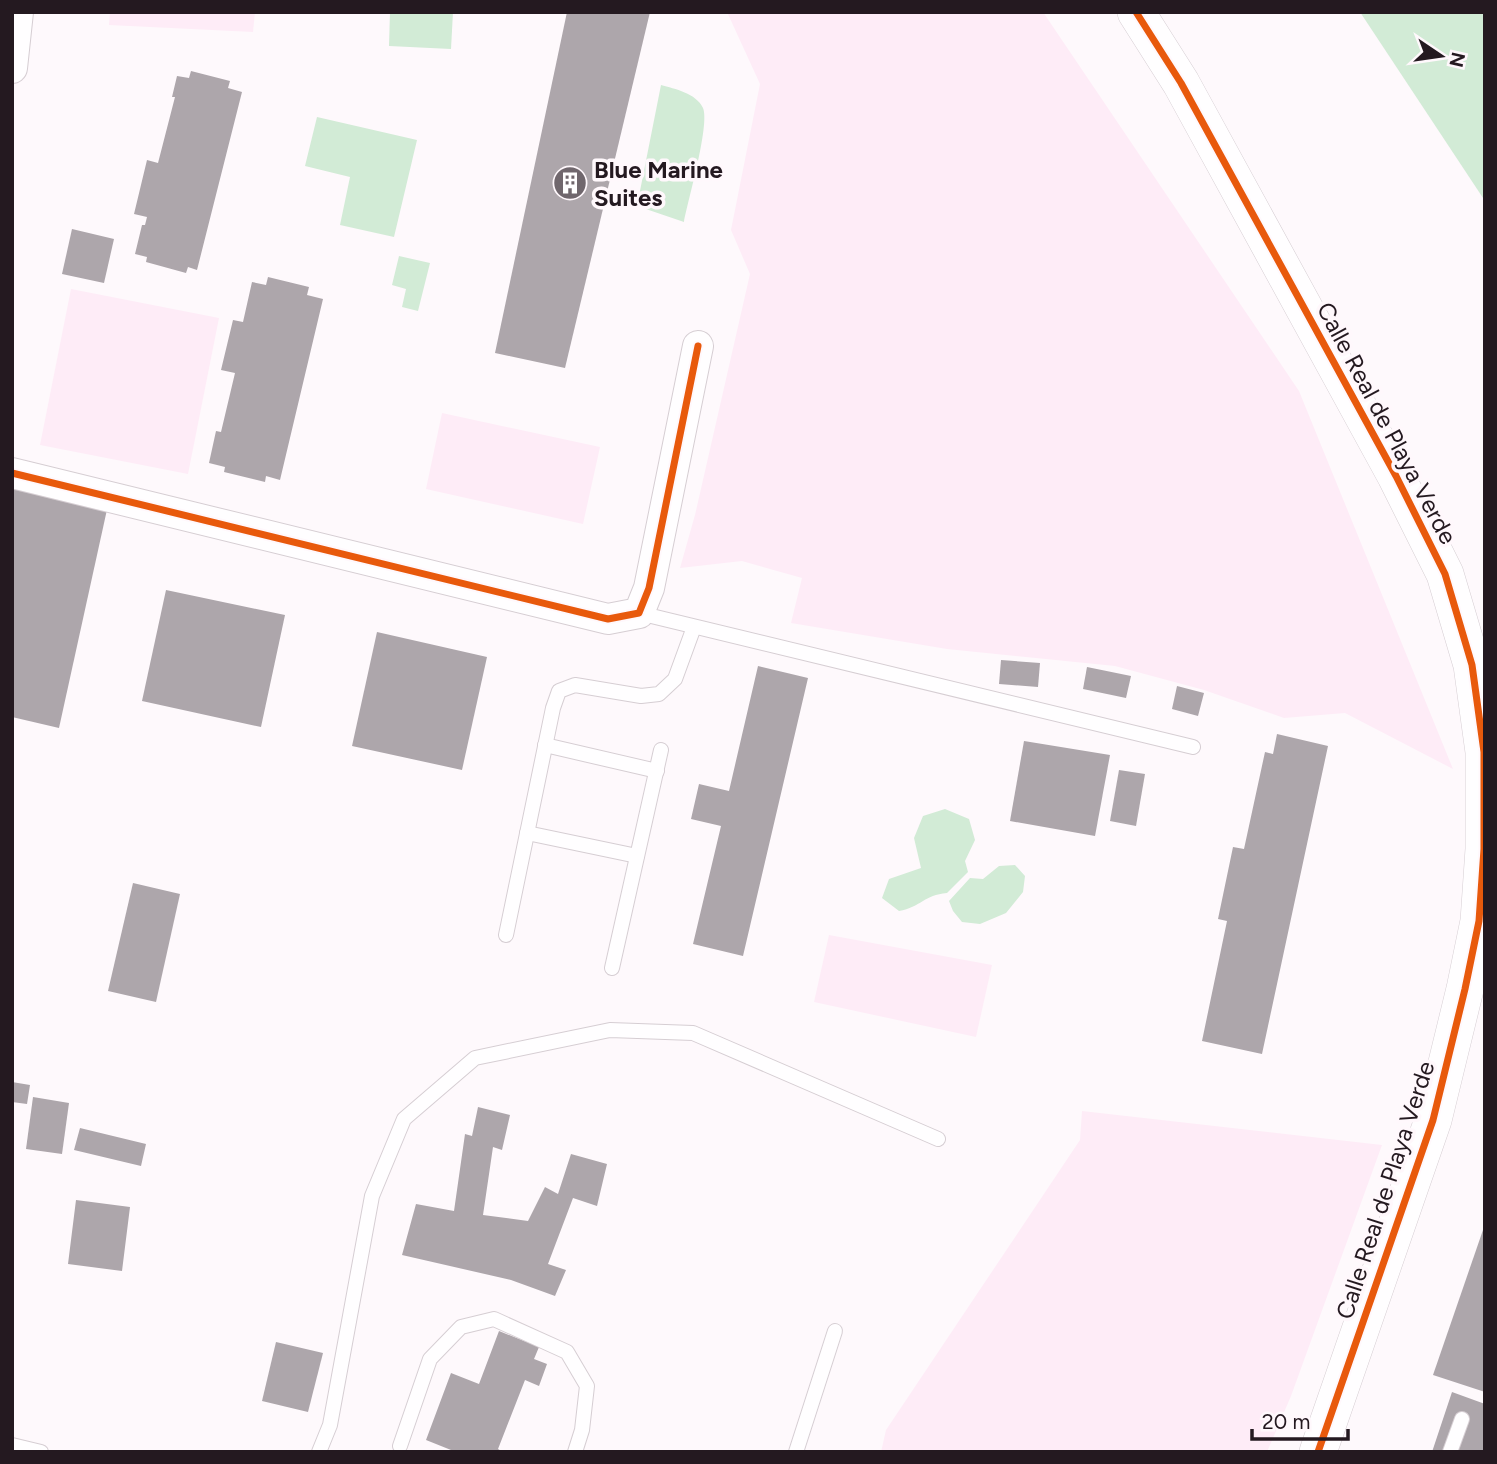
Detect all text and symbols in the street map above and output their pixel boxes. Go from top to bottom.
north arrow [1406,21,1476,91]
text: N [1444,50,1470,69]
place label: Blue Marine Suites [594,155,723,212]
building icon: Blue Marine Suites [551,164,589,202]
street label: Calle Real de Playa Verde [1311,297,1463,549]
street label: Calle Real de Playa Verde [1330,1057,1440,1323]
scale bar [1252,1398,1348,1442]
text: 20 m [1262,1409,1310,1434]

